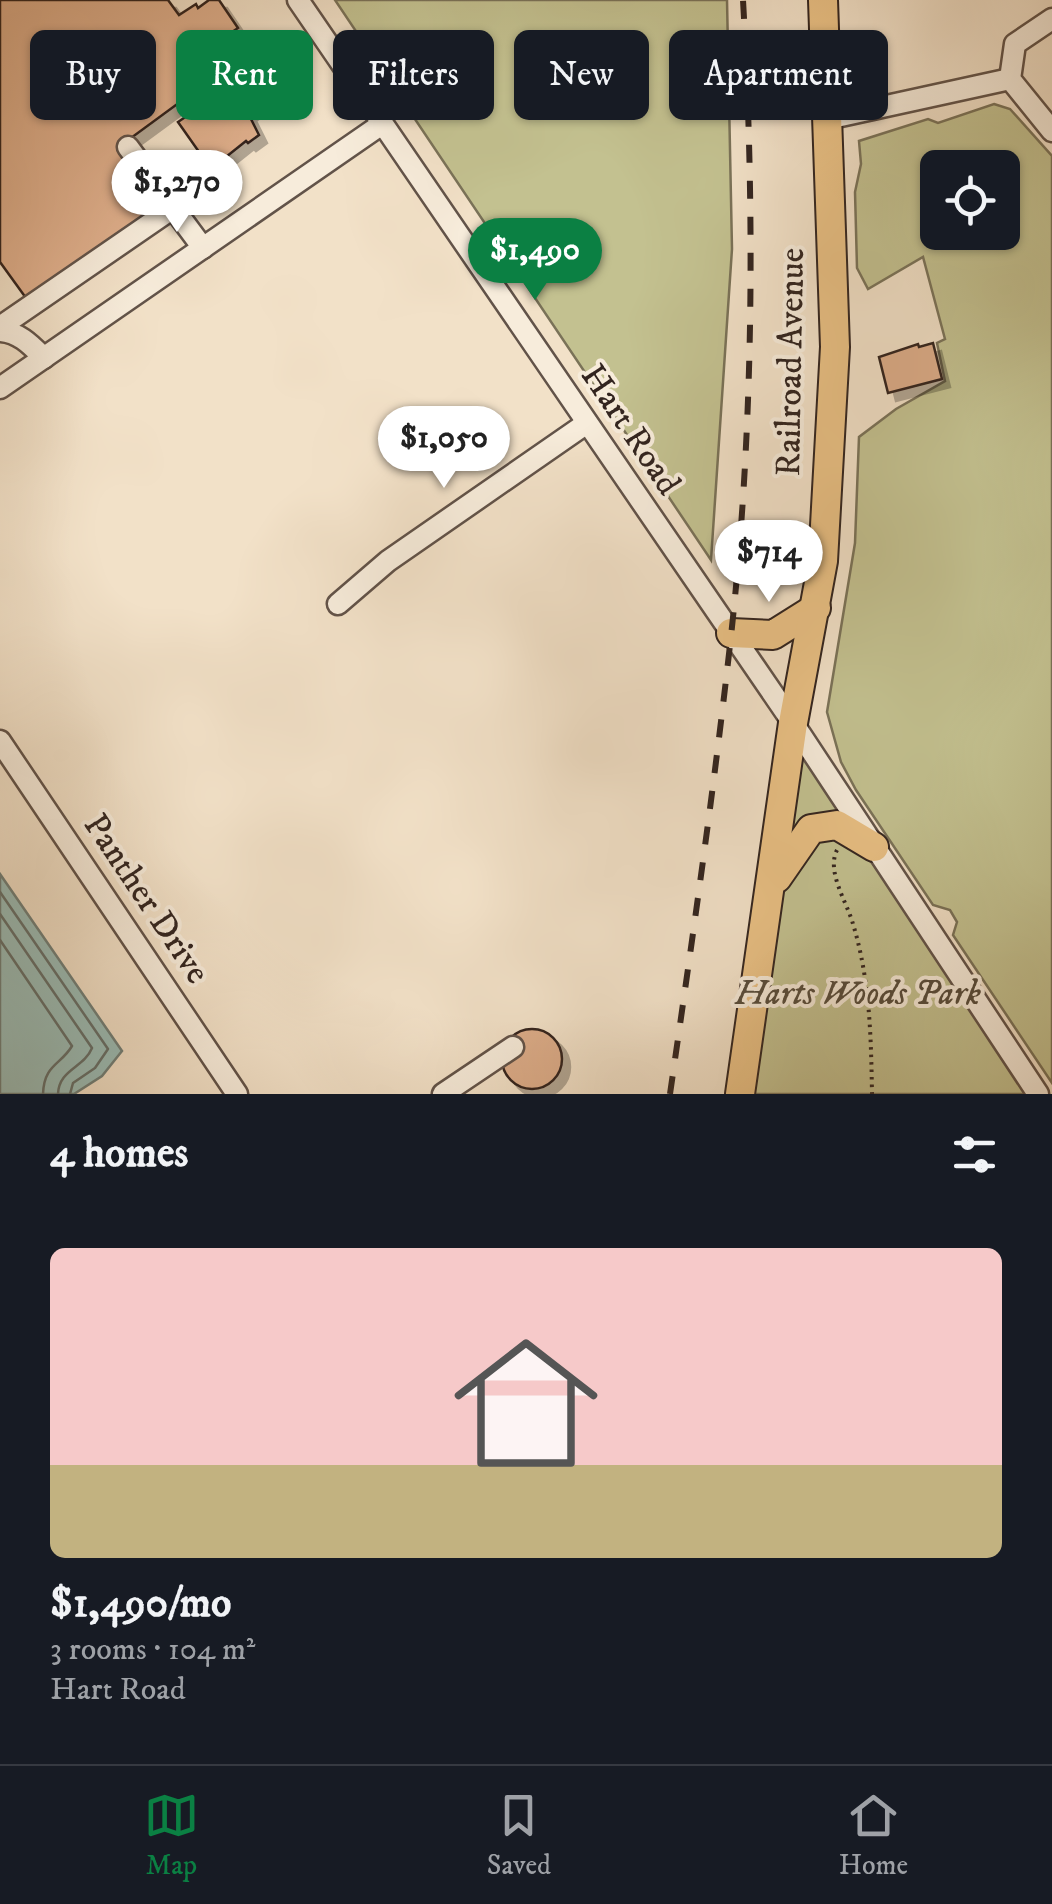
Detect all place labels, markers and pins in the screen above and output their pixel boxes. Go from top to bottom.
pin: $1,270 [96,150,258,235]
pin: $1,490 [454,218,616,303]
pin: $1,050 [363,406,525,491]
pin: $714 [710,520,828,605]

